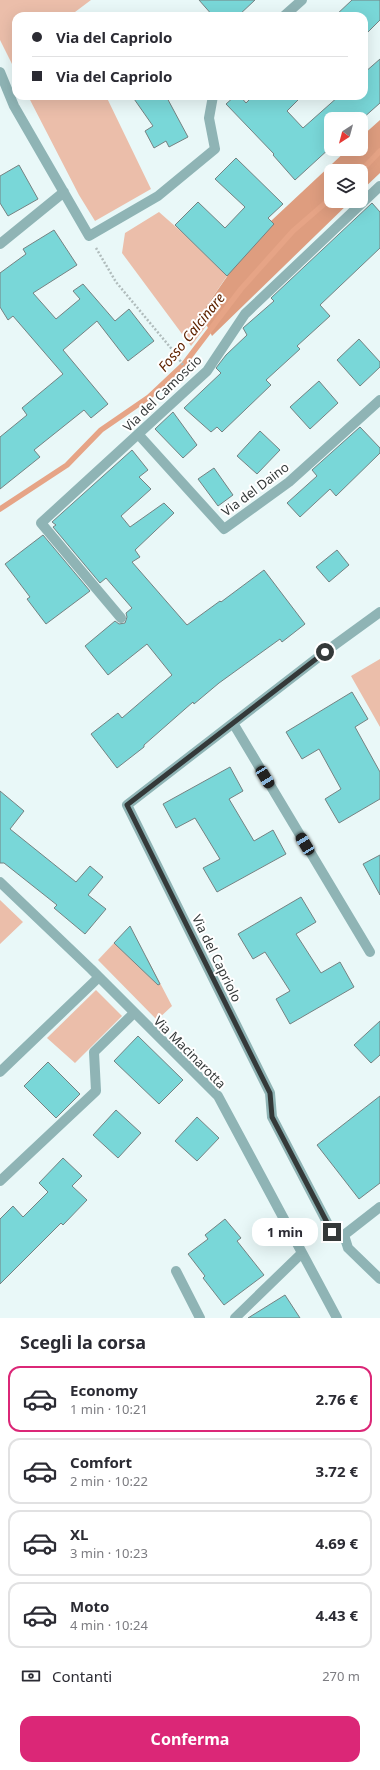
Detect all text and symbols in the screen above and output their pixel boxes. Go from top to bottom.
text: Via del Capriolo [56,27,172,47]
text: Via del Capriolo [56,66,172,86]
north arrow [324,112,368,156]
map controls [324,112,368,208]
button: layers [324,164,368,208]
water label: Fosso Calcinare [153,289,229,375]
street label: Via del Camoscio [119,351,205,435]
street label: Via del Daino [218,458,292,520]
route start [316,643,334,661]
car [254,764,276,790]
car [294,831,316,857]
street label: Via del Capriolo [188,911,246,1005]
street label: Via Macinarotta [150,1012,230,1092]
callout: 1 min [252,1218,318,1246]
text: 1 min [267,1223,303,1241]
route end [323,1223,341,1241]
text: Scegli la corsa [20,1330,146,1354]
text: Economy [70,1380,138,1400]
icon: car [22,1381,58,1417]
text: 2.76 € [316,1389,358,1409]
text: 1 min · 10:21 [70,1400,148,1418]
text: Comfort [70,1452,132,1472]
icon: car [22,1453,58,1489]
text: 3.72 € [316,1461,358,1481]
text: 2 min · 10:22 [70,1472,148,1490]
text: XL [70,1524,88,1544]
icon: car [22,1525,58,1561]
text: 4.69 € [316,1533,358,1553]
text: 3 min · 10:23 [70,1544,148,1562]
text: Moto [70,1596,109,1616]
icon: car [22,1597,58,1633]
text: 4.43 € [316,1605,358,1625]
text: 4 min · 10:24 [70,1616,148,1634]
icon: cash [20,1665,42,1687]
text: Contanti [52,1666,112,1686]
text: 270 m [322,1667,360,1685]
button: Conferma [20,1716,360,1762]

